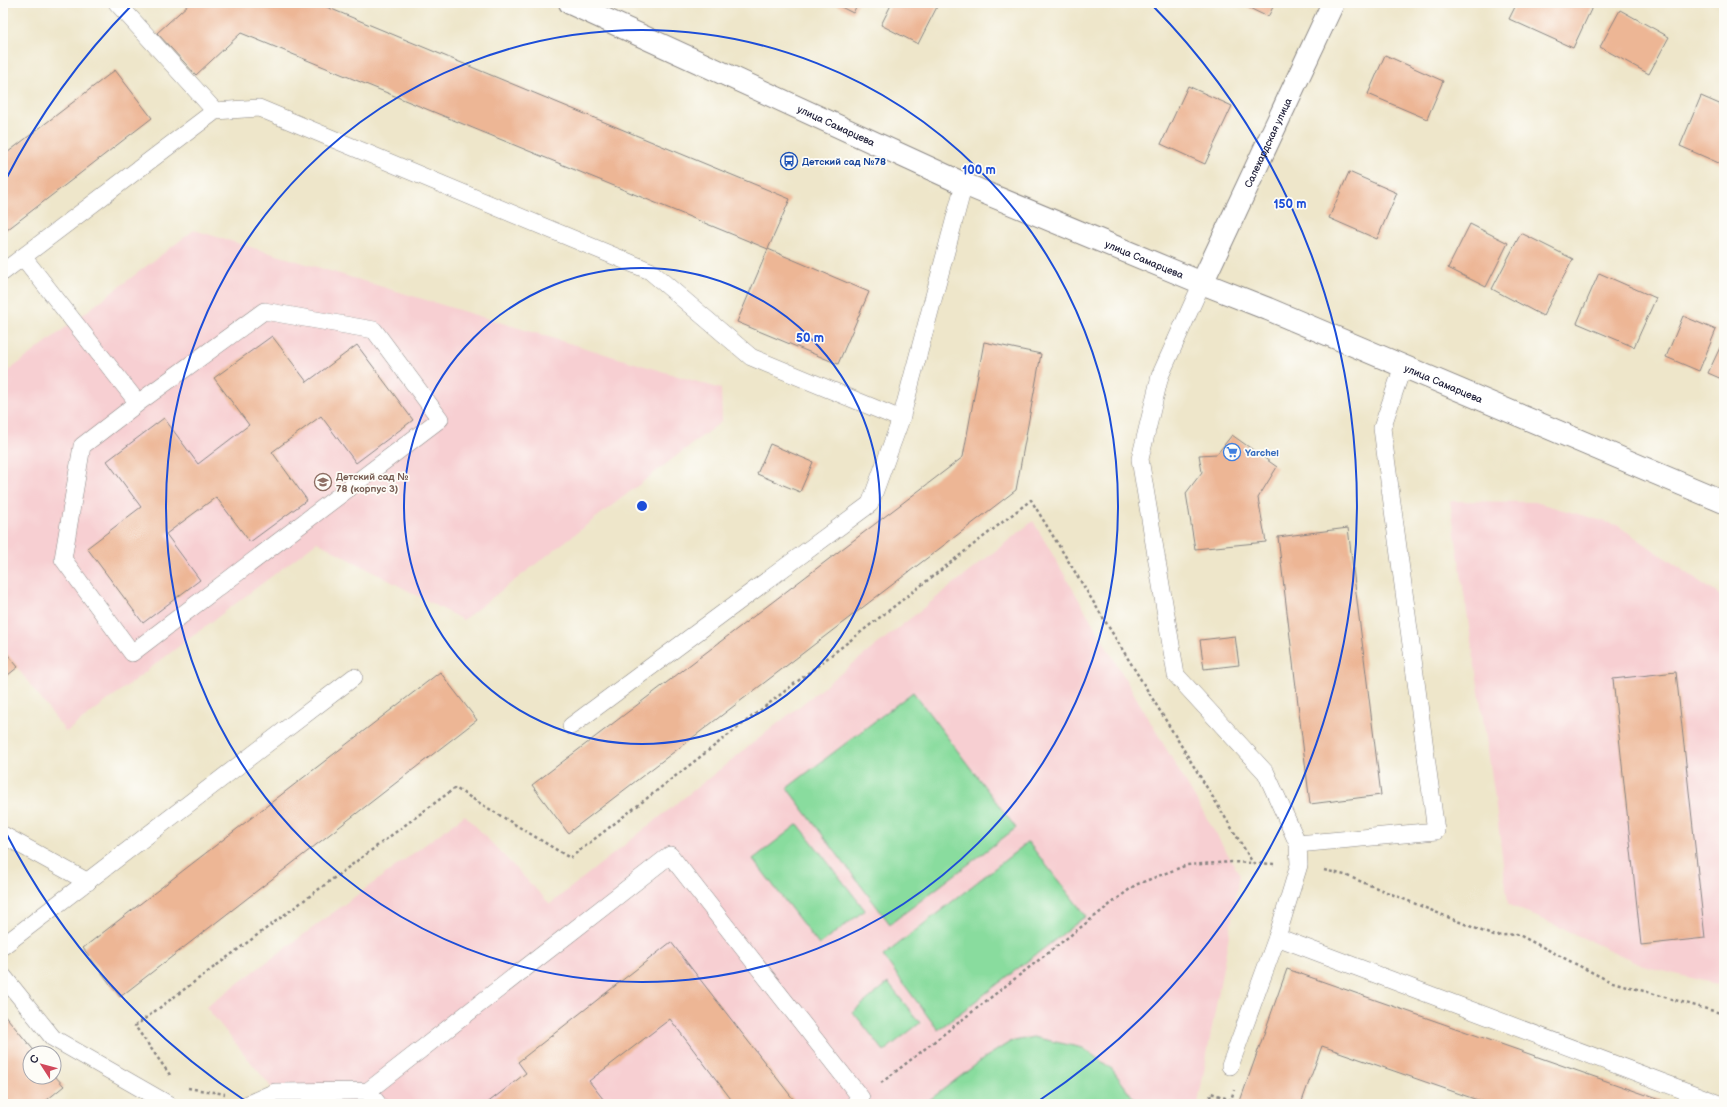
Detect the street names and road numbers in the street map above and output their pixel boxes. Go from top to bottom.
street label: Салехардская улица [1242,96,1295,190]
street label: улица Самарцева [795,103,877,149]
street label: улица Самарцева [1103,238,1185,282]
street label: улица Самарцева [1402,362,1484,406]

